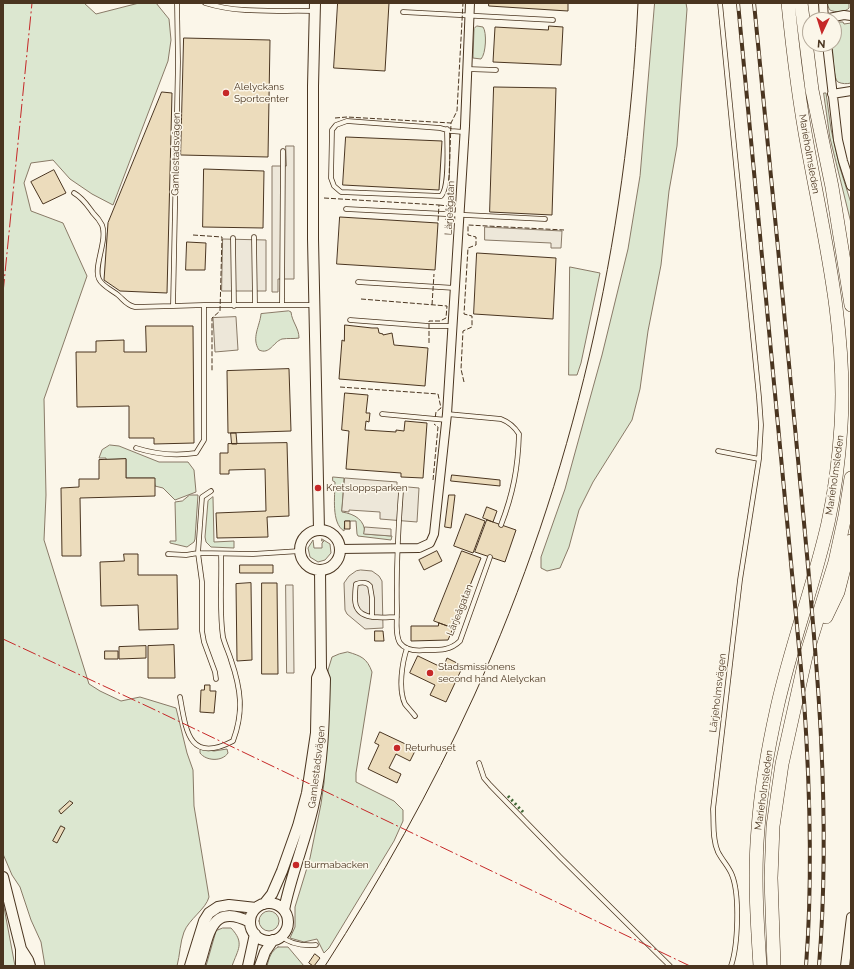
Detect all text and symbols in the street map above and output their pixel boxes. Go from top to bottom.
north arrow [802,12,842,52]
text: N [817,37,826,50]
place label: Alelyckans Sportcenter [234,81,289,104]
marker: Alelyckans Sportcenter [221,88,231,98]
street label: Gamlestadsvägen [169,112,183,196]
street label: Marieholmsleden [796,113,822,195]
street label: Lärjeågatan [443,180,457,236]
street label: Marieholmsleden [823,434,847,516]
place label: Kretsloppsparken [326,482,407,494]
marker: Kretsloppsparken [313,483,323,493]
street label: Lärjeågatan [444,582,476,638]
street label: Lärjeholmsvägen [707,653,729,733]
place label: Stadsmissionens second hand Alelyckan [438,661,546,684]
marker: Stadsmissionens second hand Alelyckan [425,668,435,678]
street label: Gamlestadsvägen [306,725,328,809]
place label: Returhuset [405,742,456,754]
marker: Returhuset [392,743,402,753]
street label: Marieholmsleden [752,749,776,831]
place label: Burmabacken [304,859,369,871]
marker: Burmabacken [291,860,301,870]

